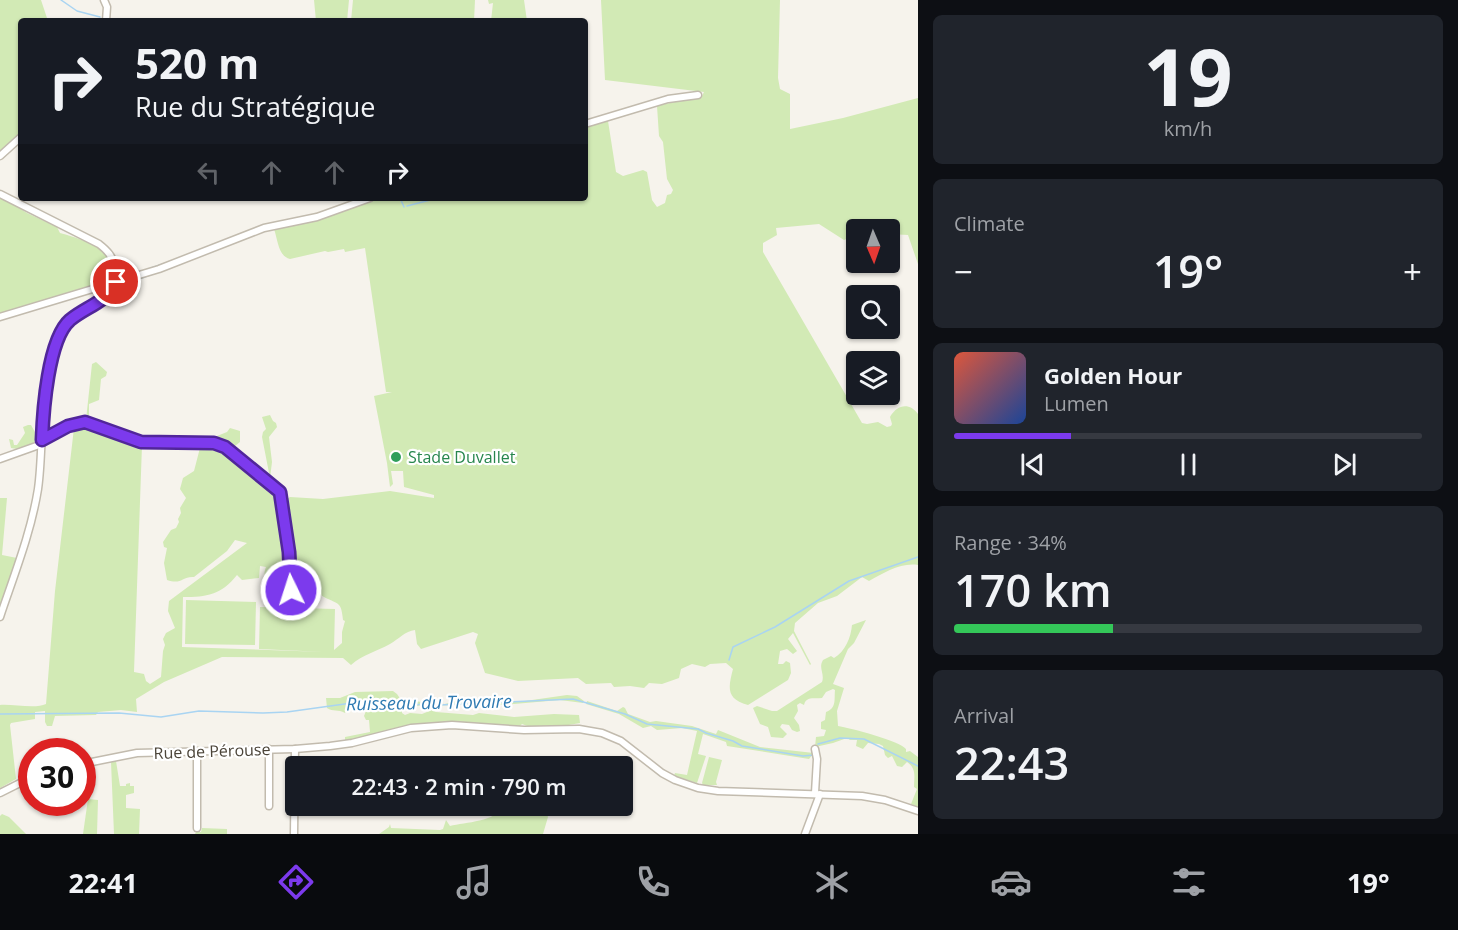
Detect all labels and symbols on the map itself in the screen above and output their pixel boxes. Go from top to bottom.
north arrow [846,219,900,273]
pin [90,256,141,307]
place label: Stade Duvallet [408,446,516,468]
marker: Stade Duvallet [389,450,403,464]
position arrow [259,558,323,622]
water label: Ruisseau du Trovaire [346,689,512,715]
speed limit sign: 30 [18,738,96,816]
street label: Rue de Pérouse [153,738,271,764]

